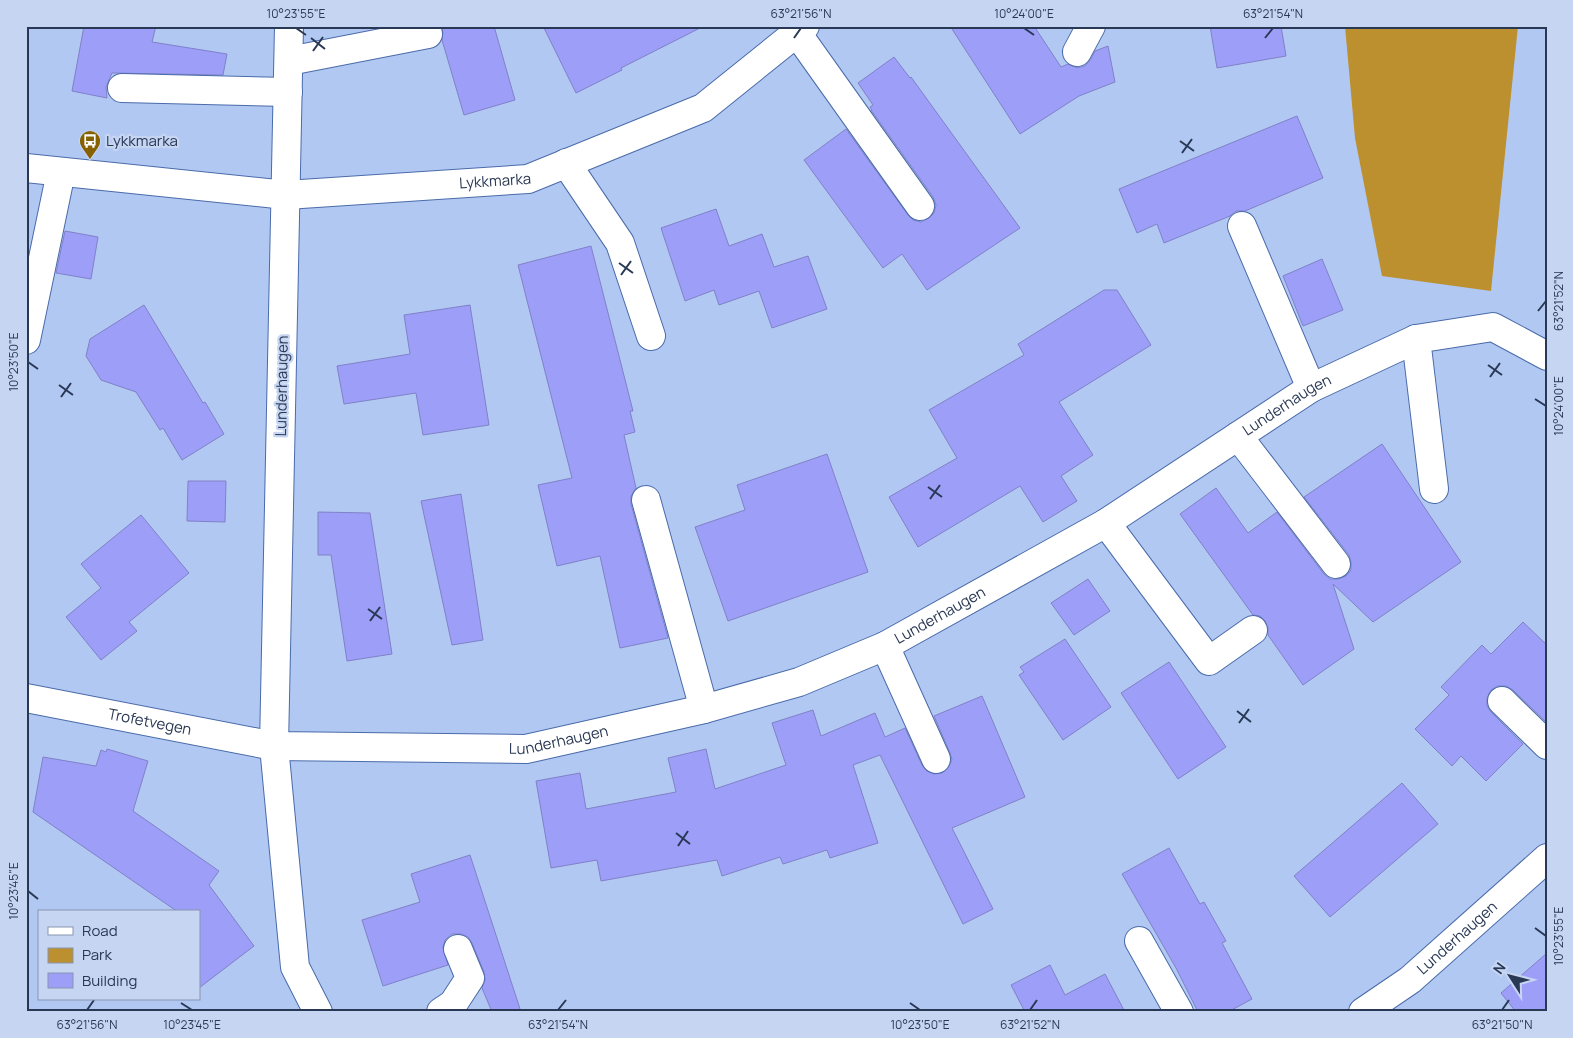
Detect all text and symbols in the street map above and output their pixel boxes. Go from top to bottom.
text: 10°23'55"E [267,5,326,22]
text: 63°21'56"N [771,5,831,22]
text: 10°24'00"E [994,5,1054,22]
text: 63°21'54"N [1243,5,1303,22]
bus stop icon: Lykkmarka [78,129,102,160]
place label: Lykkmarka [106,130,178,151]
street label: Lykkmarka [458,168,532,194]
text: 63°21'52"N [1550,271,1567,331]
text: 10°23'50"E [5,332,22,392]
street label: Lunderhaugen [270,335,293,437]
street label: Lunderhaugen [1238,369,1334,440]
text: 10°24'00"E [1550,376,1567,436]
street label: Lunderhaugen [890,581,989,649]
street label: Trofetvegen [106,703,193,740]
street label: Lunderhaugen [509,720,610,759]
text: 10°23'45"E [5,862,22,920]
street label: Lunderhaugen [1412,896,1502,979]
text: 10°23'55"E [1550,906,1567,965]
legend [38,910,200,1000]
text: Road [82,920,118,941]
text: Park [82,944,112,965]
north arrow [1486,950,1536,1000]
text: N [1488,958,1510,978]
text: Building [82,970,137,991]
text: 63°21'56"N [57,1016,117,1033]
text: 10°23'45"E [163,1016,221,1033]
text: 63°21'54"N [528,1016,588,1033]
text: 10°23'50"E [890,1016,950,1033]
text: 63°21'52"N [1000,1016,1060,1033]
text: 63°21'50"N [1472,1016,1532,1033]

